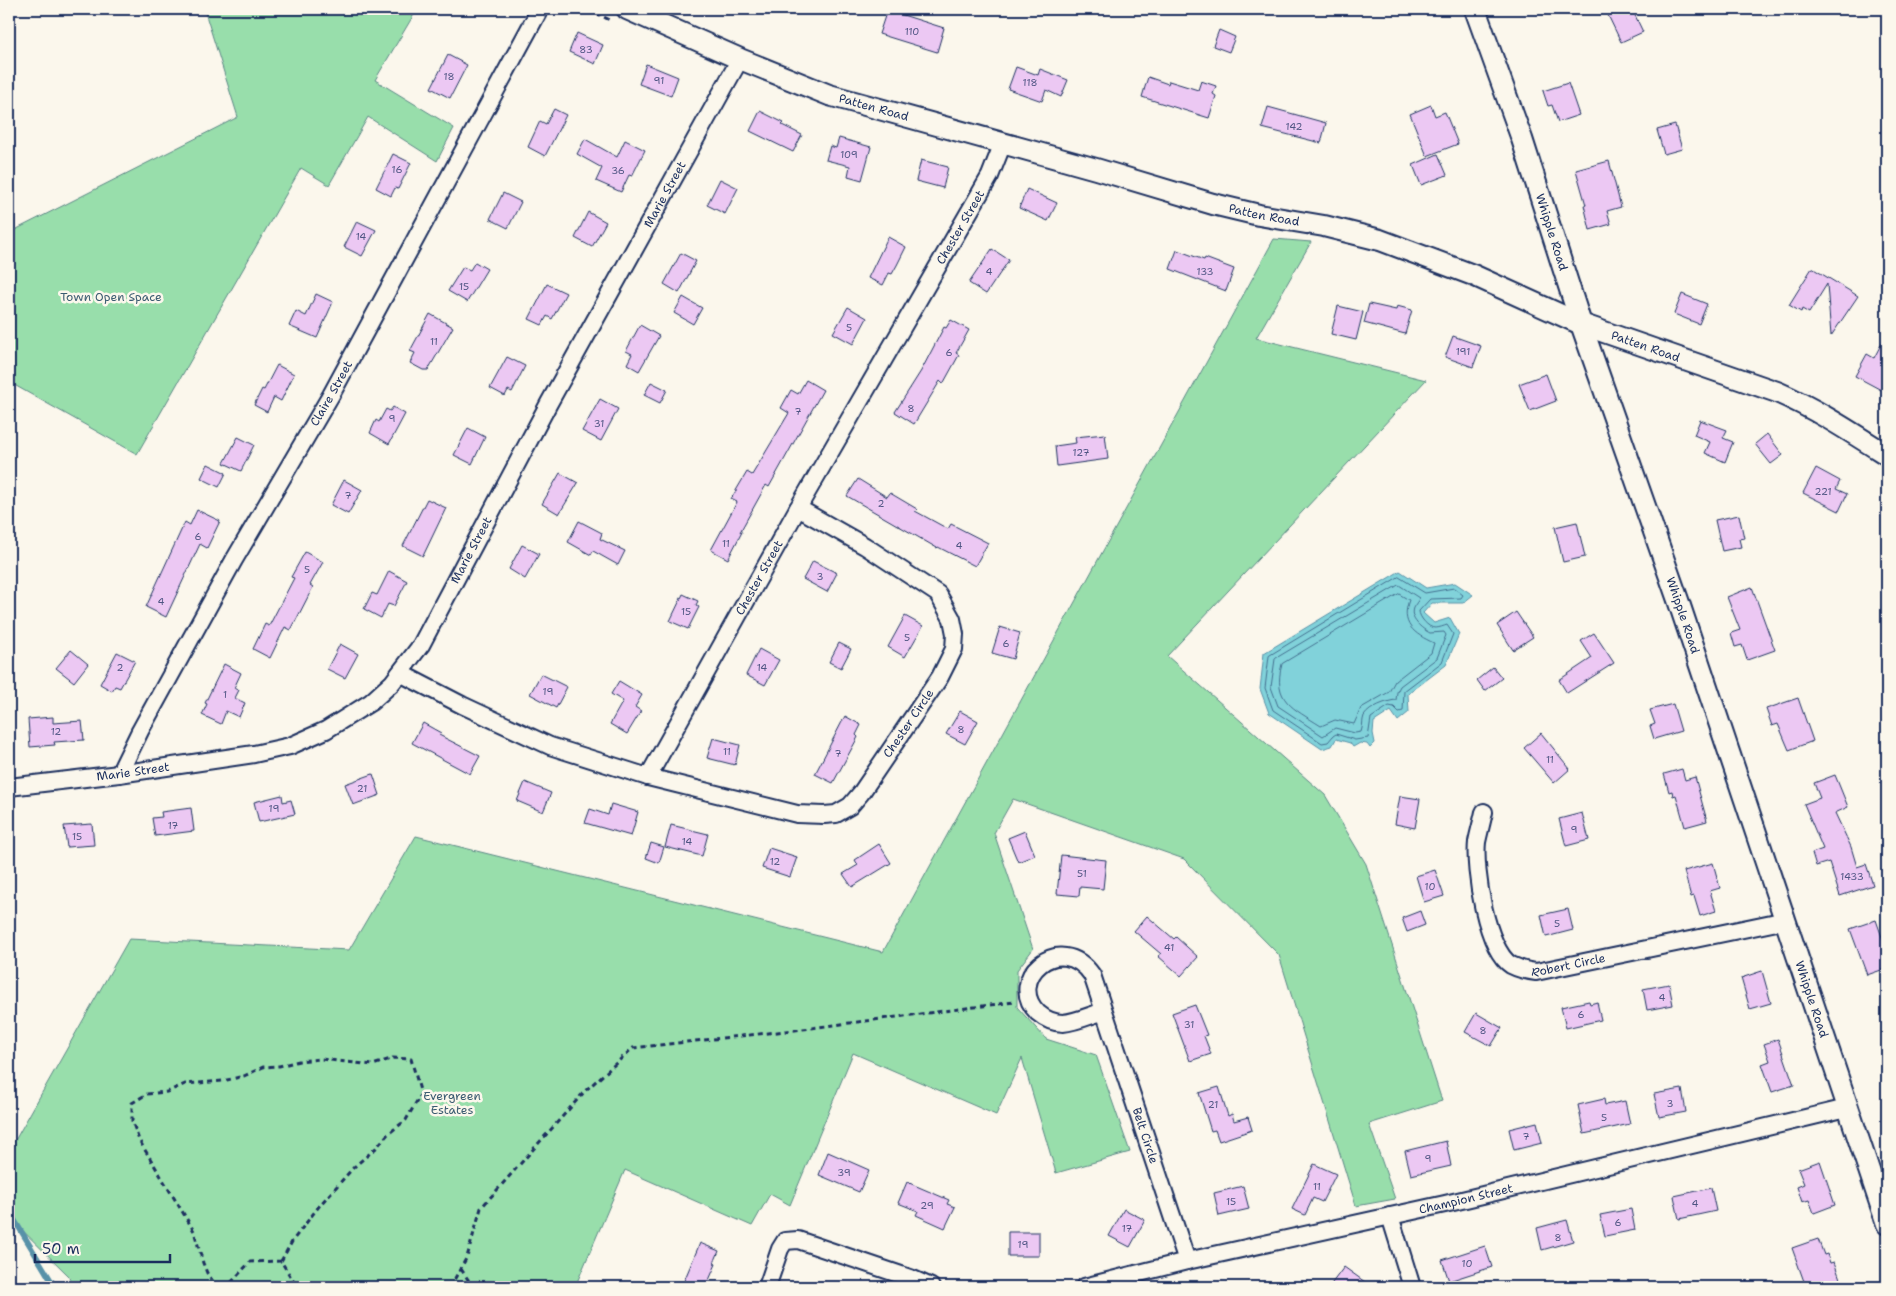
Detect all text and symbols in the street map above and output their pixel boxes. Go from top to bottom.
house number: 110 [905,25,919,38]
house number: 83 [579,43,593,56]
house number: 18 [443,70,455,83]
house number: 91 [654,74,664,87]
house number: 118 [1023,76,1037,89]
street label: Patten Road [837,90,911,125]
house number: 142 [1285,120,1303,133]
house number: 109 [840,148,858,161]
street label: Marie Street [640,158,690,230]
house number: 16 [392,163,402,176]
house number: 36 [611,164,625,177]
street label: Chester Street [933,187,988,267]
street label: Whipple Road [1532,192,1572,273]
street label: Patten Road [1227,200,1301,230]
house number: 14 [356,230,366,243]
house number: 4 [986,265,993,278]
house number: 133 [1196,265,1214,278]
house number: 15 [459,280,469,293]
park label: Town Open Space [60,289,162,305]
house number: 5 [846,321,852,334]
street label: Patten Road [1609,327,1682,366]
house number: 11 [430,335,438,348]
house number: 191 [1456,345,1470,358]
house number: 6 [946,346,953,359]
street label: Claire Street [306,358,356,429]
house number: 8 [908,402,915,415]
house number: 7 [795,405,802,418]
house number: 9 [389,412,396,425]
house number: 31 [594,417,604,430]
house number: 127 [1073,446,1089,459]
house number: 221 [1814,485,1832,498]
house number: 7 [345,489,352,502]
house number: 2 [878,497,885,510]
street label: Marie Street [447,514,495,586]
house number: 6 [195,530,202,543]
house number: 11 [722,537,730,550]
street label: Chester Street [732,537,787,618]
house number: 4 [956,539,963,552]
house number: 5 [304,563,310,576]
house number: 3 [817,570,824,583]
street label: Whipple Road [1662,575,1704,656]
house number: 4 [158,595,165,608]
house number: 15 [681,605,691,618]
house number: 5 [904,631,910,644]
house number: 6 [1003,637,1010,650]
house number: 2 [117,661,124,674]
house number: 14 [757,661,767,674]
house number: 19 [543,685,553,698]
street label: Chester Circle [879,686,938,761]
house number: 1 [223,688,227,701]
house number: 8 [958,723,965,736]
house number: 12 [51,725,61,738]
house number: 11 [723,745,731,758]
house number: 7 [835,747,842,760]
house number: 11 [1546,753,1554,766]
street label: Marie Street [96,759,171,785]
house number: 21 [357,782,367,795]
house number: 19 [269,802,279,815]
house number: 17 [168,819,178,832]
house number: 9 [1571,823,1578,836]
house number: 15 [72,830,82,843]
house number: 14 [682,835,692,848]
house number: 12 [770,855,780,868]
house number: 51 [1077,867,1087,880]
house number: 1433 [1840,870,1864,883]
house number: 10 [1425,880,1435,893]
house number: 5 [1554,917,1560,930]
house number: 41 [1164,941,1174,954]
street label: Robert Circle [1531,950,1607,980]
street label: Whipple Road [1791,959,1832,1040]
house number: 4 [1659,991,1666,1004]
house number: 6 [1578,1008,1585,1021]
house number: 31 [1184,1018,1194,1031]
house number: 8 [1480,1024,1487,1037]
park label: Evergreen Estates [423,1088,481,1118]
house number: 3 [1667,1097,1674,1110]
house number: 21 [1208,1098,1218,1111]
street label: Belt Circle [1129,1105,1162,1166]
house number: 5 [1601,1111,1607,1124]
house number: 7 [1523,1130,1530,1143]
house number: 9 [1425,1152,1432,1165]
house number: 39 [837,1166,851,1179]
house number: 11 [1313,1180,1321,1193]
street label: Champion Street [1417,1180,1515,1218]
house number: 15 [1226,1195,1236,1208]
house number: 4 [1692,1197,1699,1210]
house number: 29 [920,1199,934,1212]
house number: 6 [1615,1216,1622,1229]
house number: 17 [1122,1222,1132,1235]
scale bar [35,1231,170,1263]
house number: 8 [1555,1231,1562,1244]
house number: 19 [1018,1238,1028,1251]
text: 50 m [42,1239,80,1259]
house number: 10 [1462,1257,1472,1270]

